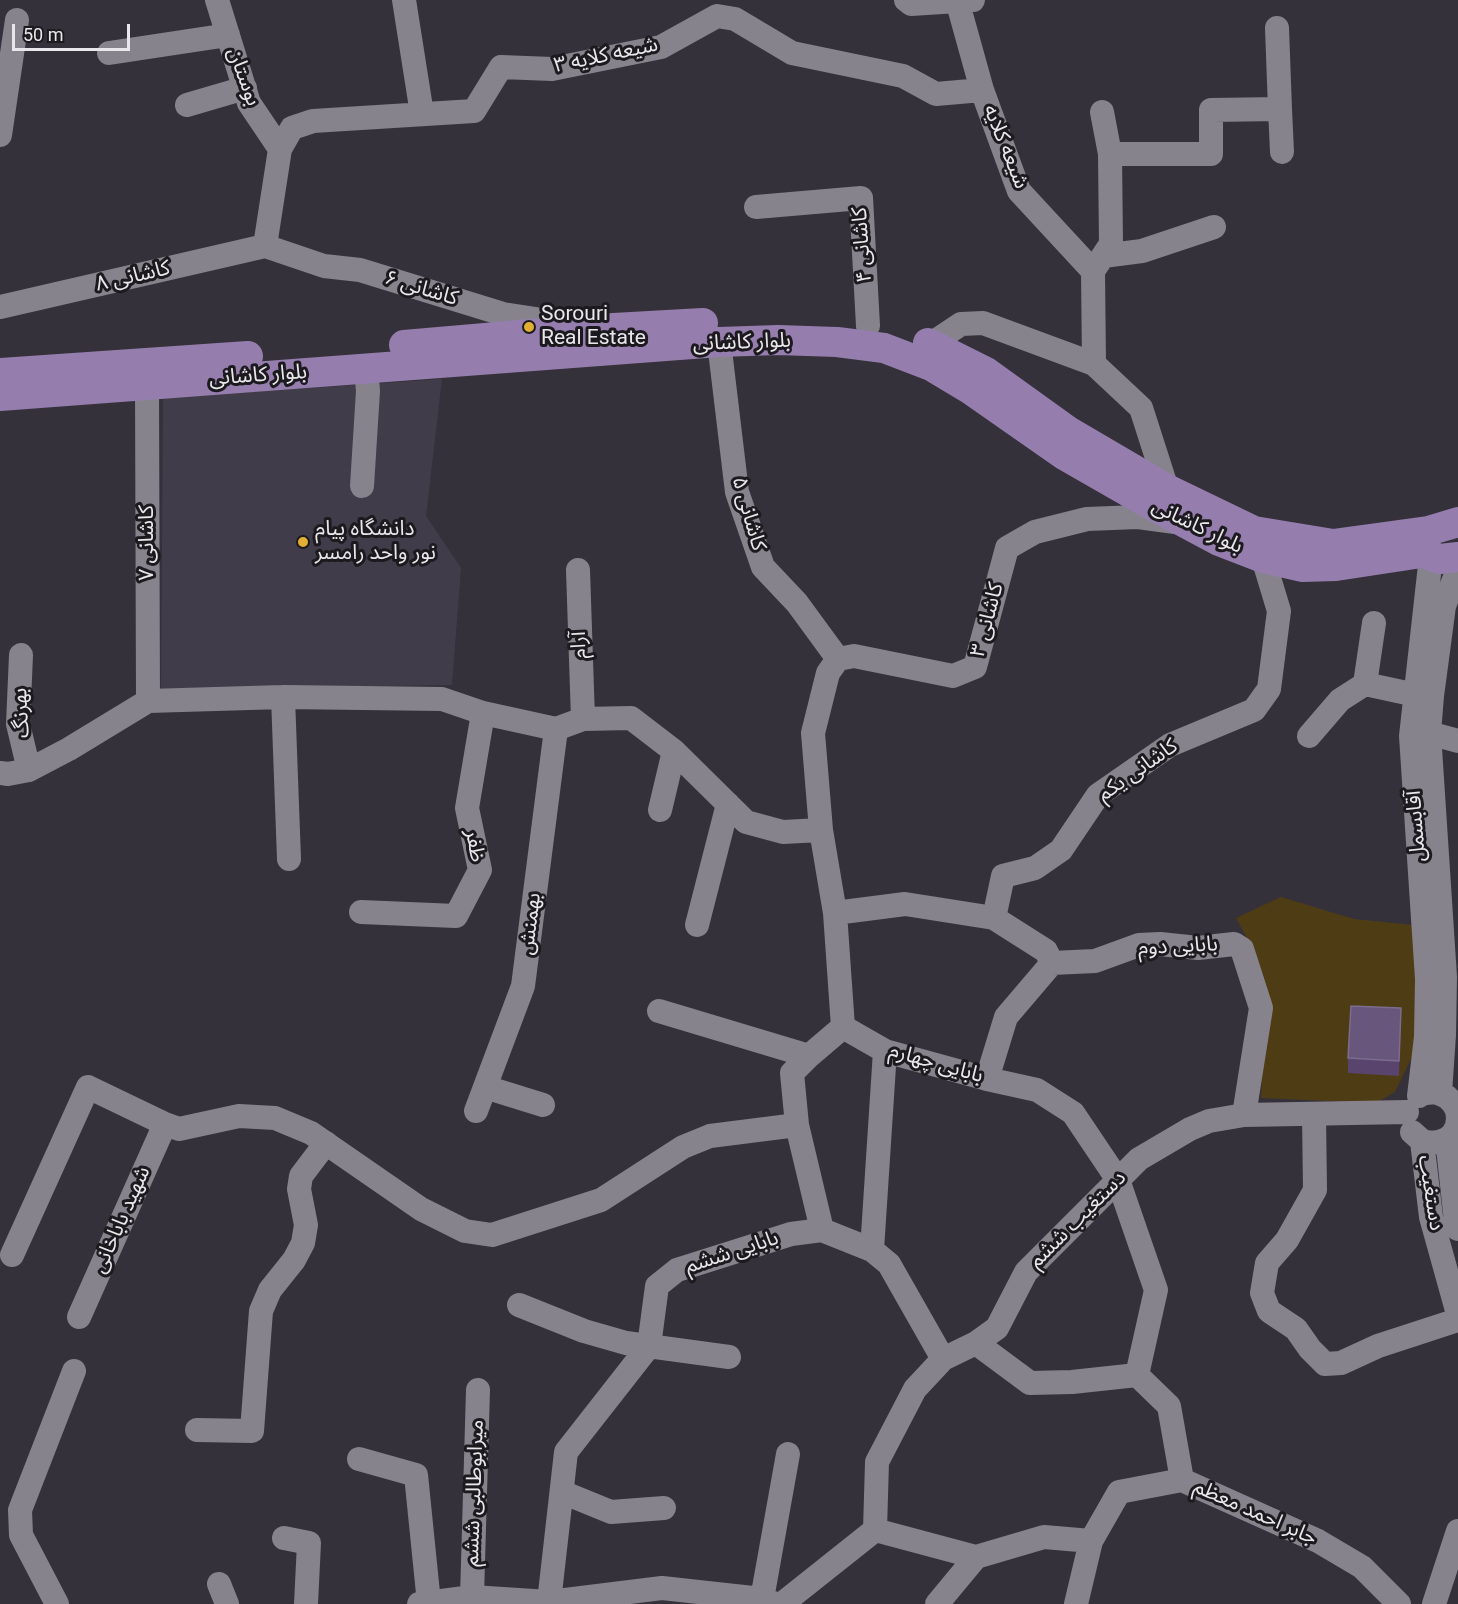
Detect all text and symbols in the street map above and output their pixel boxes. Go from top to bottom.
scale bar [15,12,134,50]
text: 50 m [23,24,63,45]
street label: شیعه کلایه ۳ [552,33,660,79]
street label: بوستان [221,44,265,110]
street label: شیعه کلایه [977,101,1033,193]
street label: کاشانی ۴ [848,206,878,284]
street label: کاشانی ۸ [93,256,173,298]
street label: کاشانی ۶ [381,266,461,312]
place label: Sorouri Real Estate [541,302,646,352]
marker: Sorouri Real Estate [522,320,536,334]
street label: بلوار کاشانی [692,329,792,357]
street label: بلوار کاشانی [208,360,308,392]
street label: کاشانی ۵ [725,474,771,554]
street label: بلوار کاشانی [1147,494,1247,560]
street label: کاشانی ۷ [135,505,161,581]
place label: دانشگاه پیام نور واحد رامسر [315,517,436,567]
marker: دانشگاه پیام نور واحد رامسر [296,535,310,549]
street label: کاشانی ۳ [966,580,1010,660]
street label: آرام [567,631,593,659]
street label: بهرنگ [8,687,36,739]
street label: کاشانی یکم [1093,734,1183,808]
street label: آقابسمل [1402,790,1432,862]
street label: ظفر [459,828,489,864]
street label: بهمنش [515,892,547,956]
street label: بابایی دوم [1137,932,1219,962]
street label: بابایی چهارم [886,1039,986,1089]
street label: دستغیب [1412,1153,1448,1233]
street label: شهید باباخانی [87,1163,157,1277]
street label: دستغیب ششم [1024,1166,1132,1274]
street label: بابایی ششم [682,1226,782,1280]
street label: میرابوطالبی ششم [460,1419,490,1567]
street label: جابر احمد معظم [1189,1475,1321,1551]

